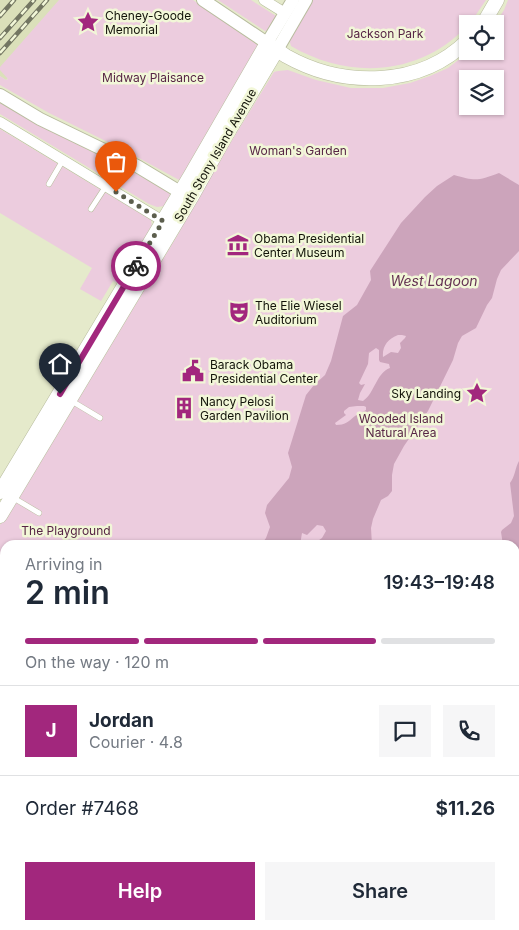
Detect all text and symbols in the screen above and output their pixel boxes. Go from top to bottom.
place label: Cheney-Goode Memorial [105,8,191,37]
place icon: Cheney-Goode Memorial [75,9,101,35]
map controls [459,15,504,115]
button: locate [459,15,504,60]
park label: Jackson Park [347,26,424,41]
park label: Midway Plaisance [102,70,204,85]
button: layers [459,70,504,115]
street label: South Stony Island Avenue [171,86,259,224]
pin [95,141,137,192]
park label: Woman's Garden [249,143,347,158]
icon: bag [102,148,130,176]
place label: Obama Presidential Center Museum [254,231,364,260]
museum icon: Obama Presidential Center Museum [225,232,251,258]
courier [111,241,161,291]
icon: bike [122,252,150,280]
water label: West Lagoon [390,272,478,289]
place label: The Elie Wiesel Auditorium [255,298,342,327]
theatre icon: The Elie Wiesel Auditorium [226,299,252,325]
pin [39,343,81,394]
icon: home [46,350,74,378]
place label: Barack Obama Presidential Center [210,357,318,386]
public building icon: Barack Obama Presidential Center [180,358,206,384]
place icon: Sky Landing [464,380,490,406]
place label: Sky Landing [391,386,461,401]
place label: Nancy Pelosi Garden Pavilion [200,394,289,423]
building icon: Nancy Pelosi Garden Pavilion [171,395,197,421]
park label: Wooded Island Natural Area [359,411,443,440]
park label: The Playground [21,523,111,538]
text: Arriving in [25,554,102,574]
text: 19:43–19:48 [383,571,495,594]
text: 2 min [25,573,110,612]
text: On the way · 120 m [25,652,169,672]
button: chat [379,705,431,757]
button: phone [443,705,495,757]
text: Jordan [89,709,154,732]
text: J [45,719,57,742]
text: Courier · 4.8 [89,732,183,752]
text: Order #7468 [25,797,139,820]
text: $11.26 [436,797,495,820]
button: Help [25,862,255,920]
button: Share [265,862,495,920]

